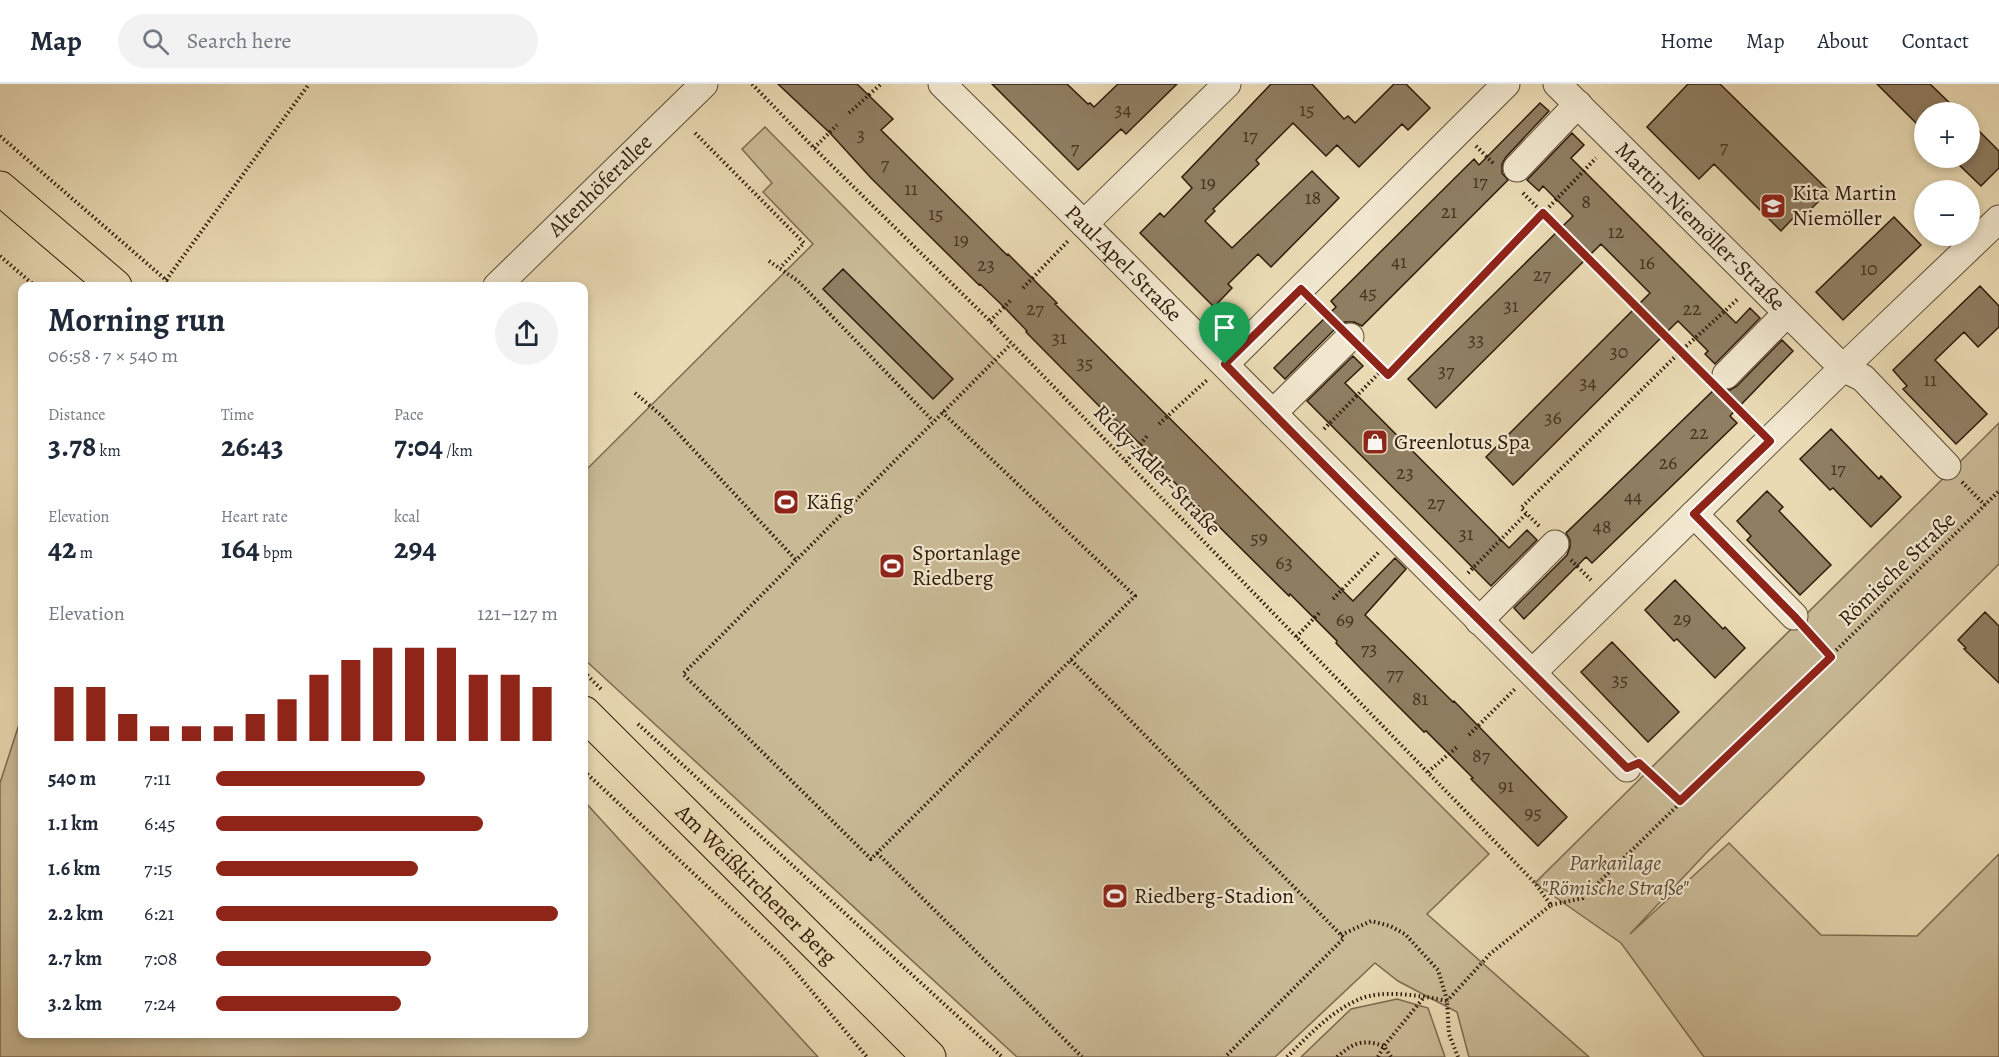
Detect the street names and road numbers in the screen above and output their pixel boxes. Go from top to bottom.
street label: Altenhöferallee [540,127,659,244]
street label: Martin-Niemöller-Straße [1609,135,1792,318]
street label: Paul-Apel-Straße [1058,198,1188,329]
street label: Ricky-Adler-Straße [1086,398,1228,542]
street label: Römische Straße [1832,505,1962,633]
street label: Am Weißkirchener Berg [668,797,843,972]

